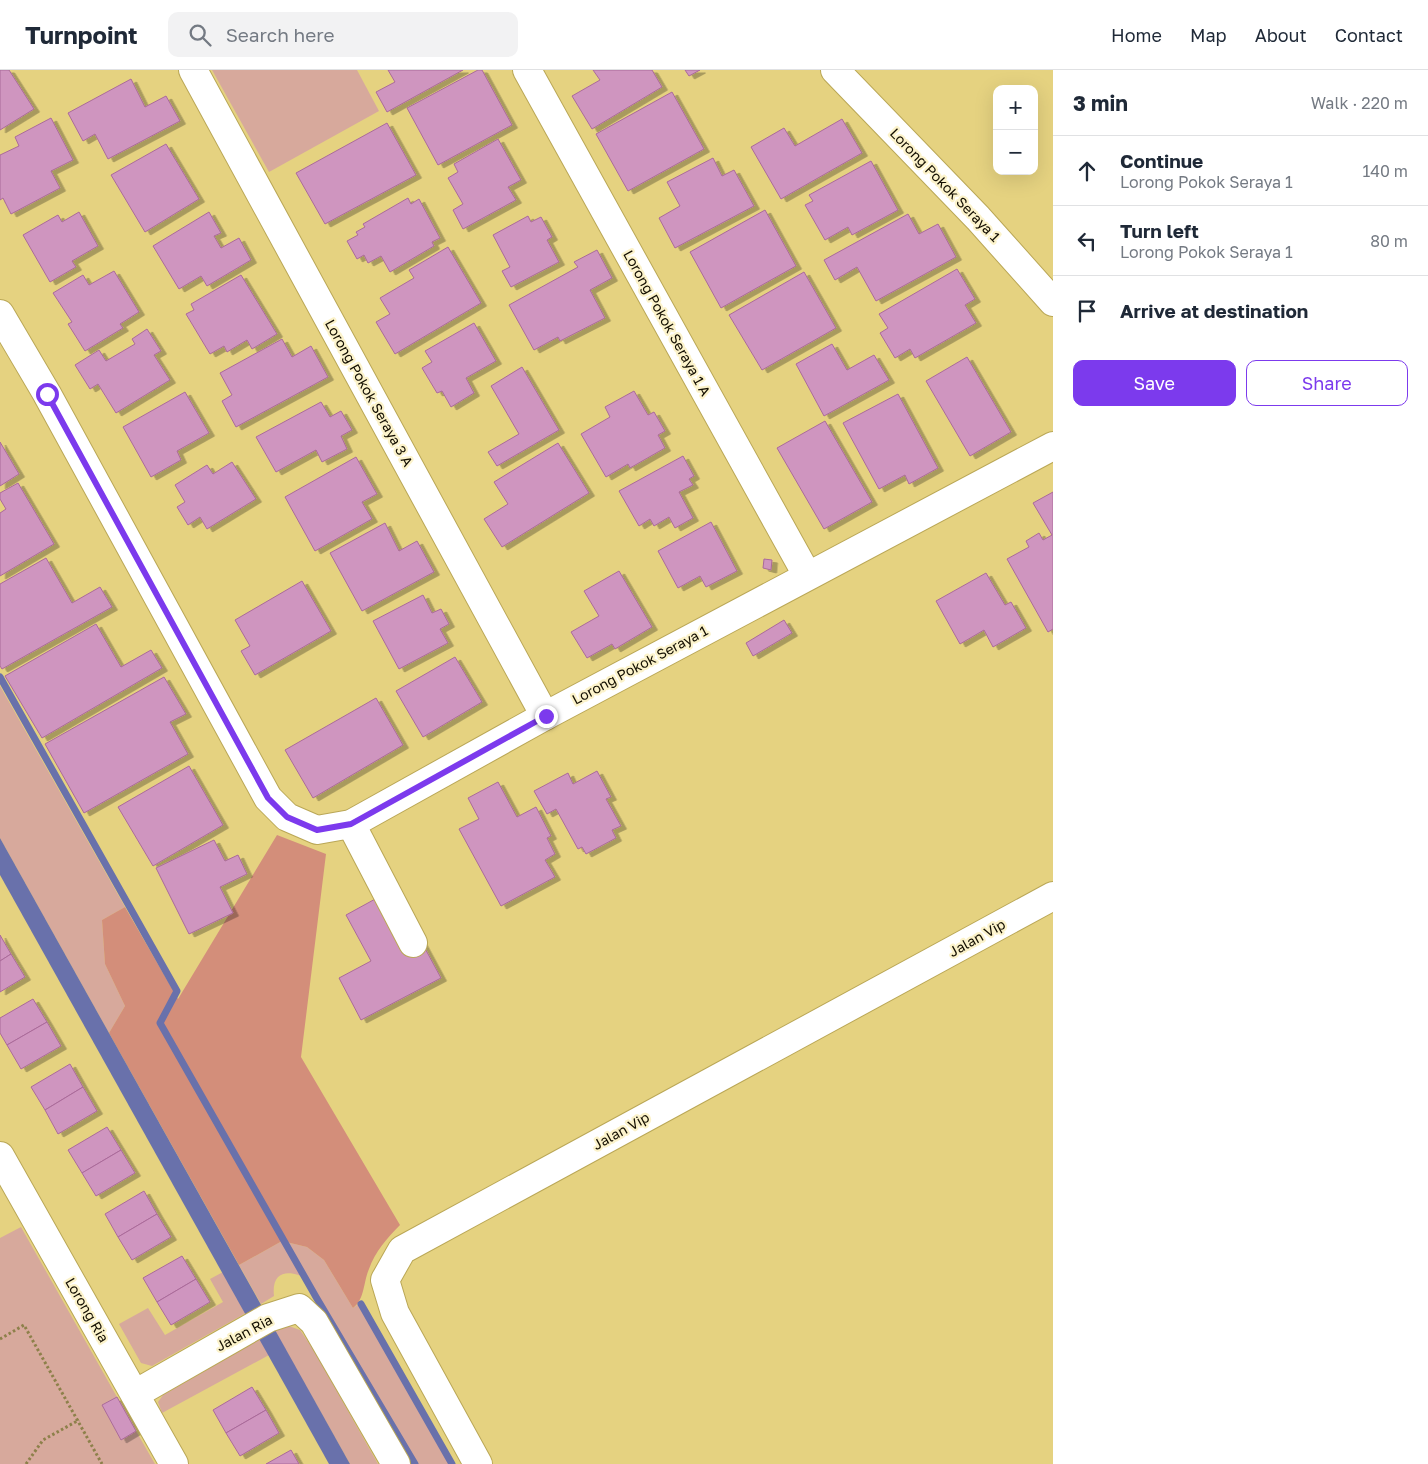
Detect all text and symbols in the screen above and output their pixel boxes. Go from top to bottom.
search box [168,12,518,57]
text: Turnpoint [25,20,138,49]
icon: search [186,21,214,49]
text: Search here [226,23,335,46]
text: Home [1111,24,1162,46]
text: Map [1190,24,1227,46]
text: About [1255,24,1307,46]
text: Contact [1335,24,1403,46]
map controls [993,85,1038,175]
button: + [993,85,1038,130]
text: 3 min [1073,90,1128,116]
text: Walk · 220 m [1311,93,1408,113]
street label: Lorong Pokok Seraya 1 [887,124,1004,245]
button: − [993,130,1038,175]
text: Continue [1120,149,1203,172]
icon: ahead [1073,157,1101,185]
text: 140 m [1362,161,1408,181]
text: Lorong Pokok Seraya 1 [1120,172,1293,192]
text: Turn left [1120,219,1199,242]
icon: left [1073,227,1101,255]
text: 80 m [1370,231,1408,251]
text: Lorong Pokok Seraya 1 [1120,242,1293,262]
street label: Lorong Pokok Seraya 1 A [620,247,715,399]
icon: arrive [1073,297,1101,325]
text: Arrive at destination [1120,299,1308,322]
street label: Lorong Pokok Seraya 3 A [322,316,417,470]
button: Save [1073,360,1236,406]
button: Share [1246,360,1408,406]
route start [36,383,59,406]
street label: Lorong Pokok Seraya 1 [569,621,711,708]
route end [535,705,558,728]
street label: Jalan Vip [946,915,1008,960]
street label: Jalan Vip [590,1108,652,1153]
street label: Lorong Ria [62,1274,113,1345]
street label: Jalan Ria [213,1311,275,1354]

